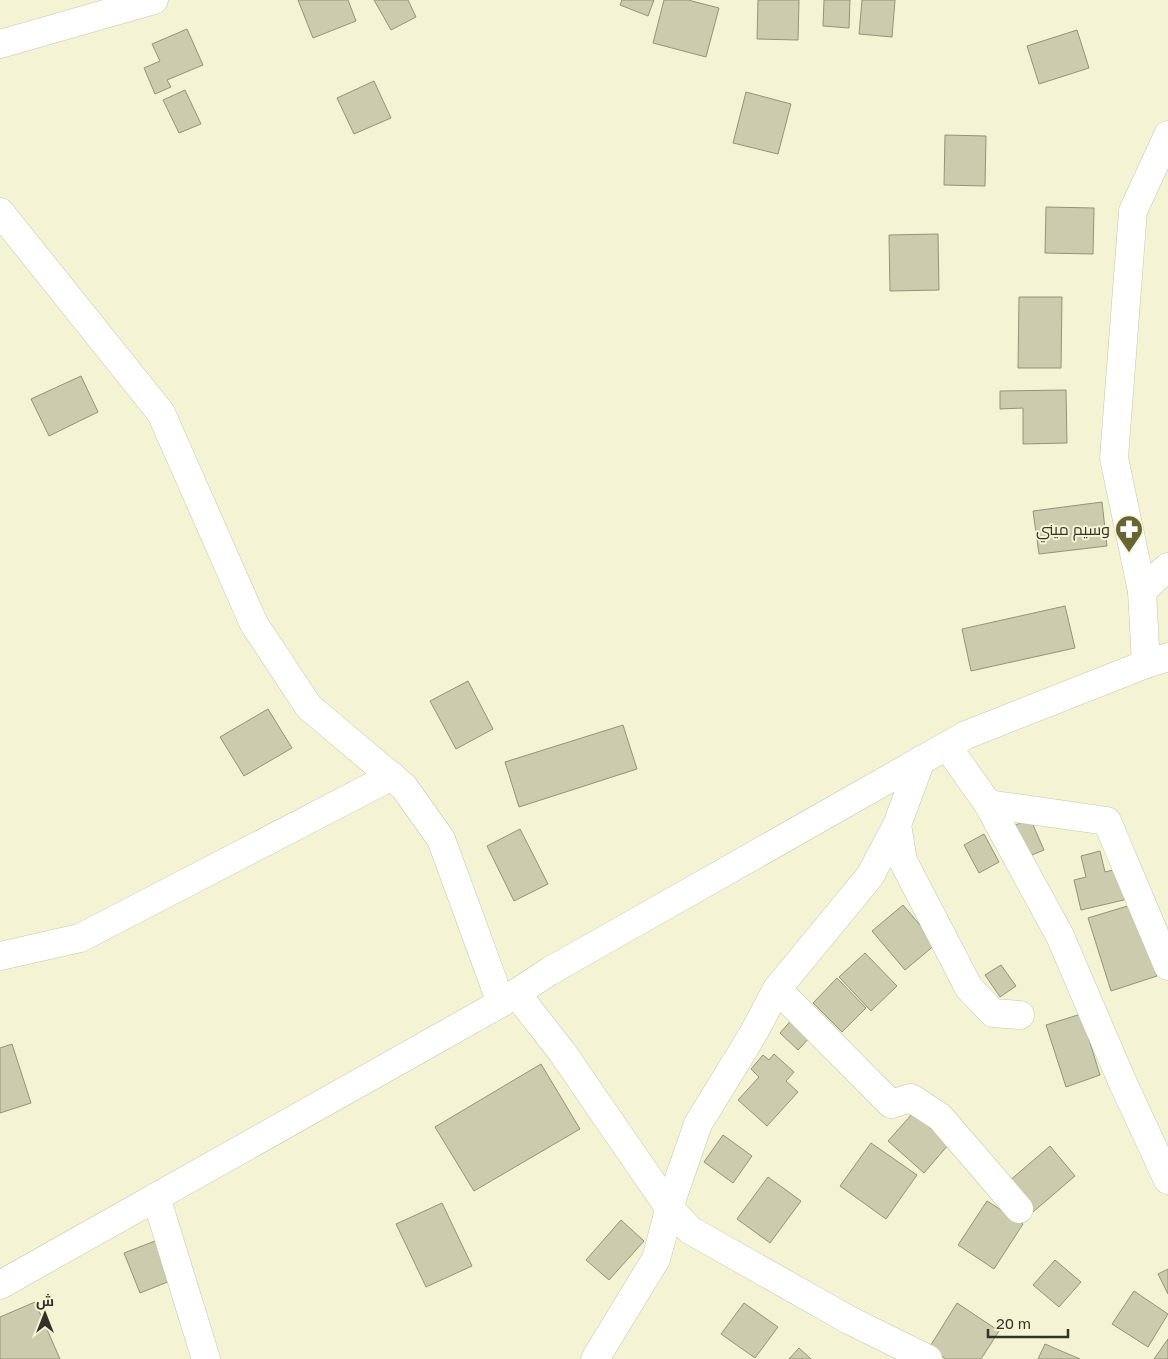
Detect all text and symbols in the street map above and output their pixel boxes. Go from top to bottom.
pharmacy icon: وسيم ميني [1114,514,1144,553]
place label: وسيم ميني [1036,519,1110,543]
north arrow [20,1289,70,1339]
text: ش [36,1292,54,1310]
scale bar [988,1306,1068,1338]
text: 20 m [996,1314,1031,1332]

